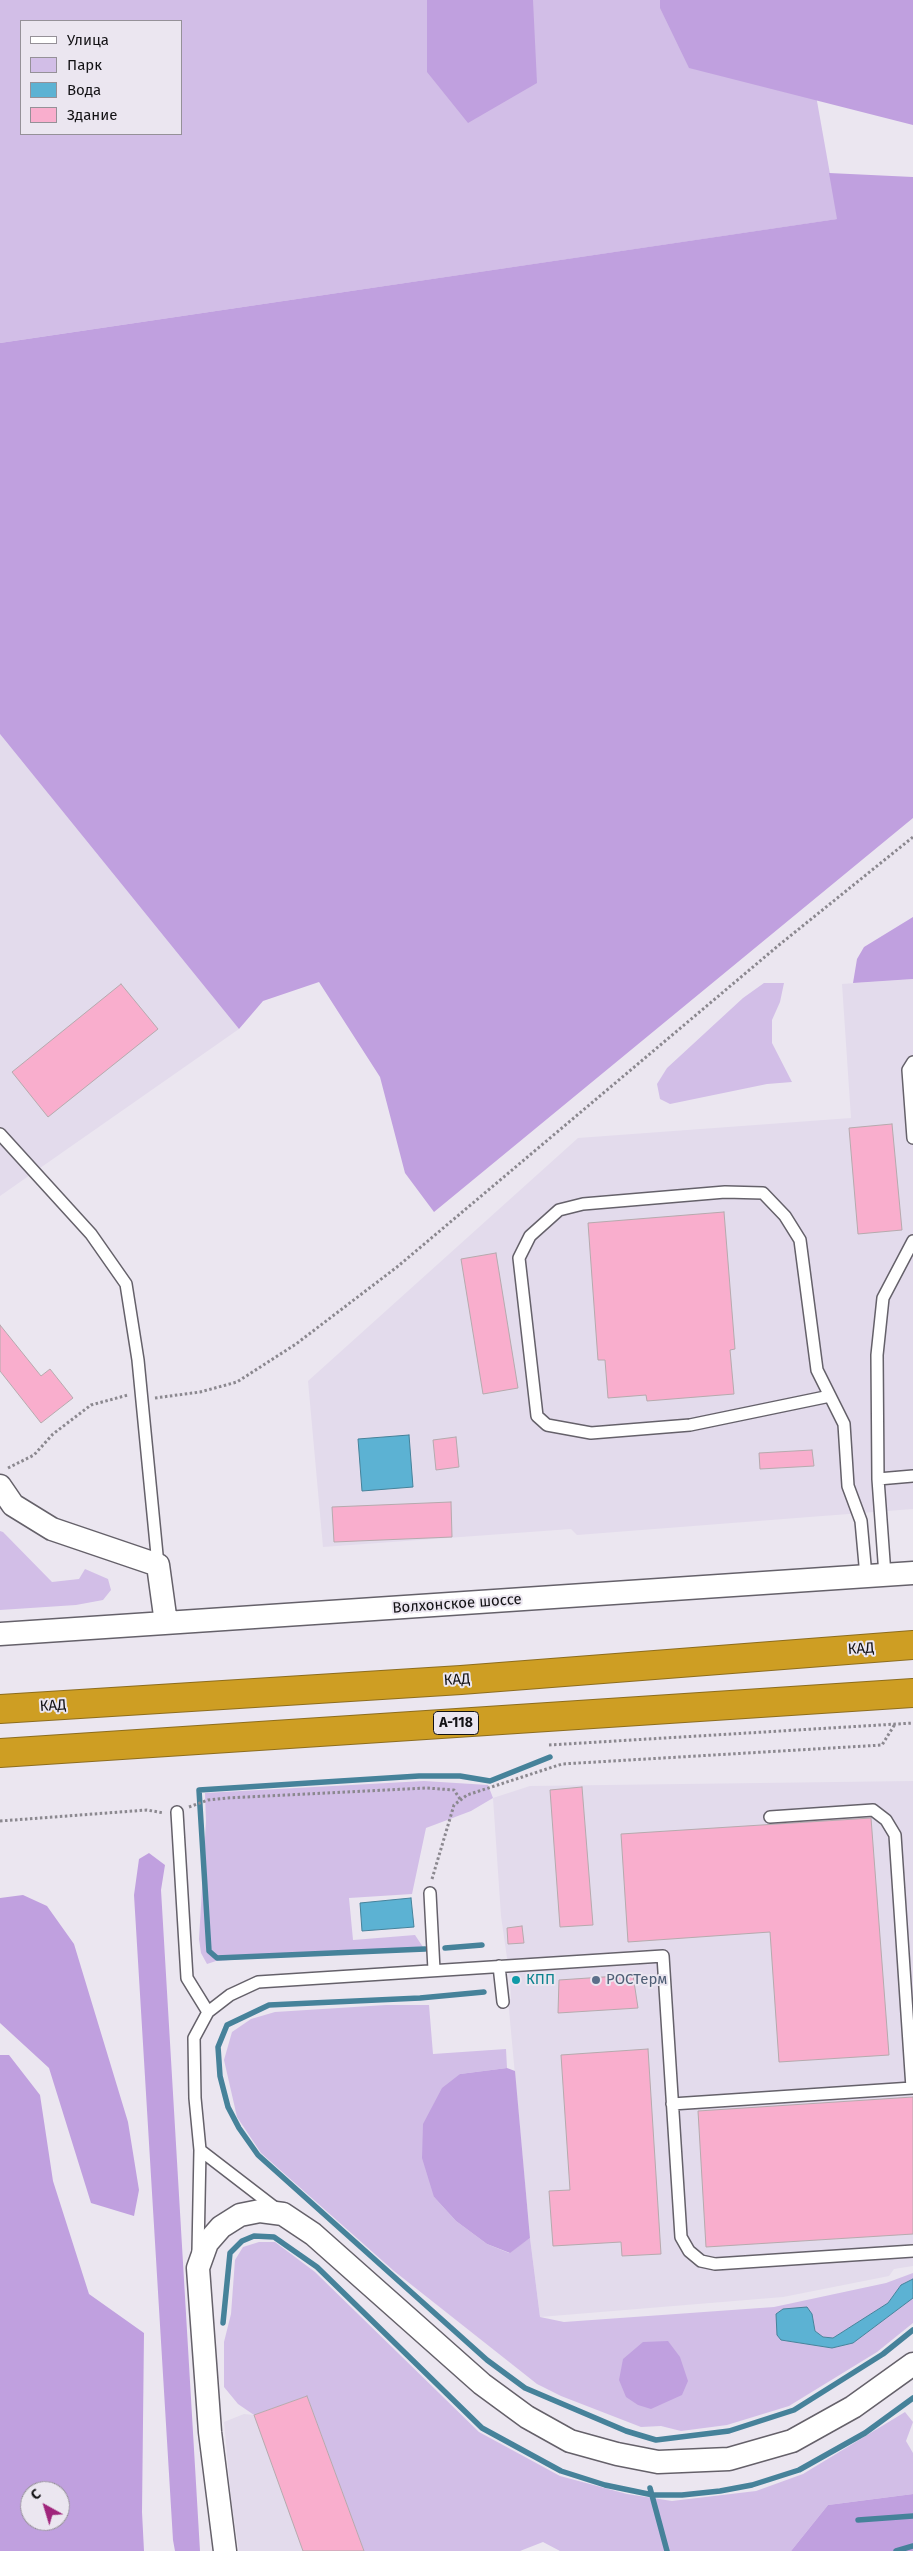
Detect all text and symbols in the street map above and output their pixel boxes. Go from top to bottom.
legend [20,20,182,135]
text: Улица [67,31,109,49]
text: Парк [67,56,102,74]
text: Вода [67,81,101,99]
text: Здание [67,106,117,124]
street label: Волхонское шоссе [392,1591,522,1617]
street label: КАД [847,1639,875,1659]
street label: КАД [443,1670,471,1690]
street label: КАД [39,1696,67,1716]
road number: А-118 [434,1712,478,1735]
place label: КПП [526,1971,555,1989]
place label: РОСТерм [606,1971,667,1989]
marker: КПП [510,1974,522,1986]
marker: РОСТерм [590,1974,602,1986]
north arrow [20,2481,70,2531]
text: С [27,2486,44,2504]

